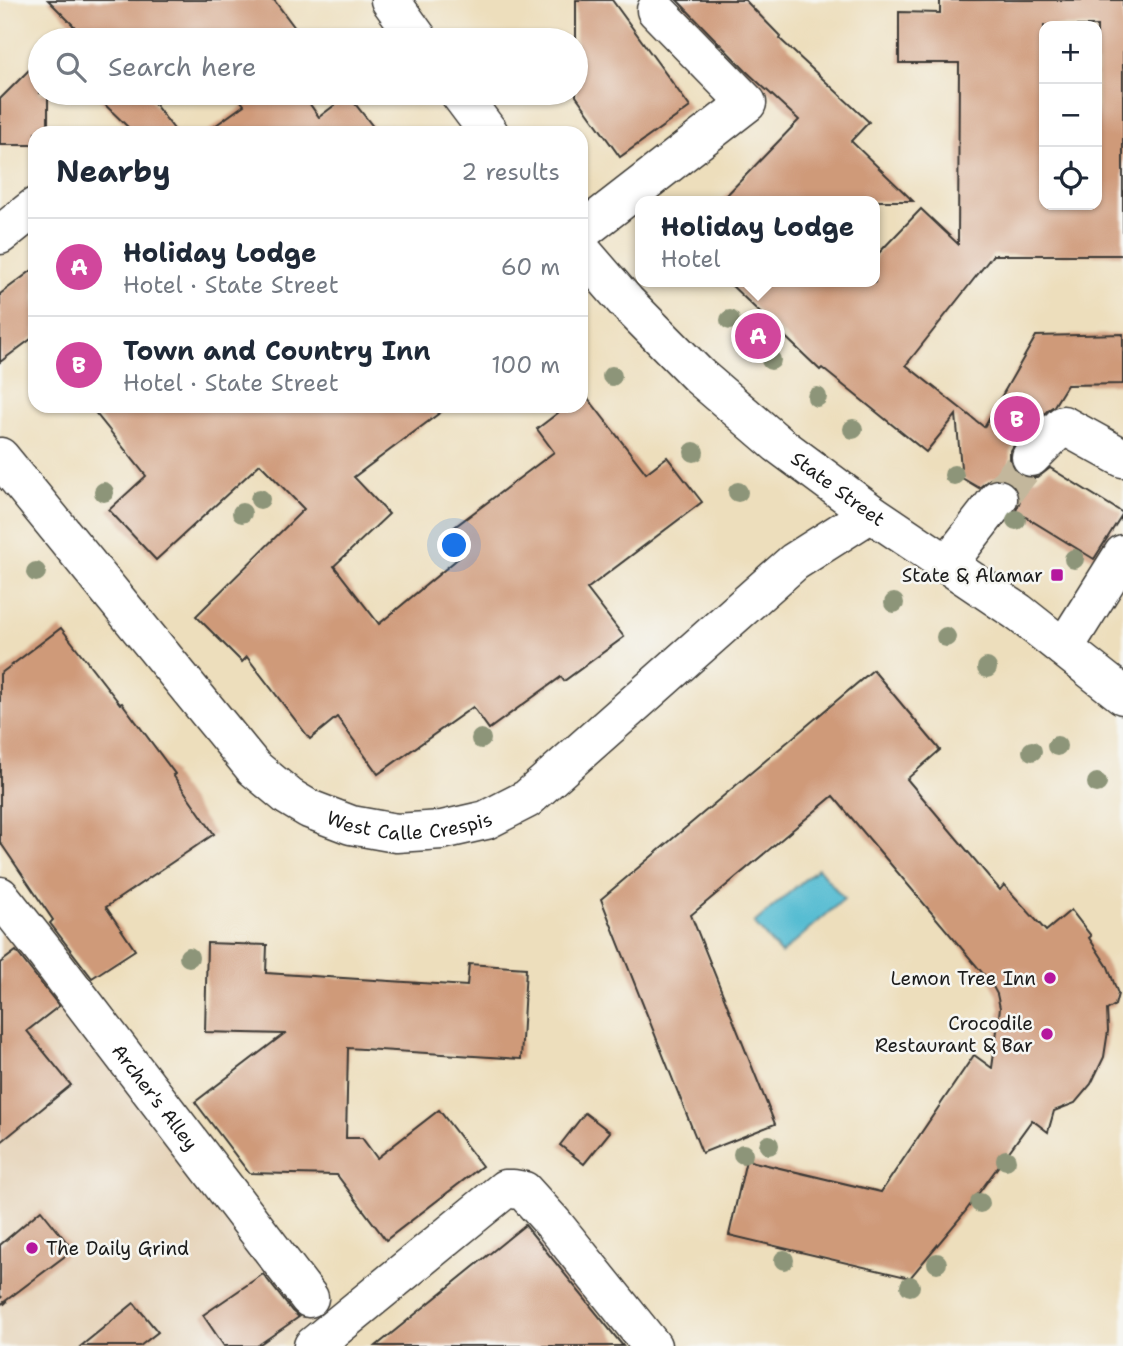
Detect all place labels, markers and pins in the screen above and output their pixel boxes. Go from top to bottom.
pin: A [735,310,781,362]
pin: B [994,393,1040,445]
place label: State & Alamar [902,563,1043,588]
marker: State & Alamar [1049,567,1065,583]
place label: Lemon Tree Inn [891,966,1036,991]
marker: Lemon Tree Inn [1042,970,1058,986]
place label: Crocodile Restaurant & Bar [875,1011,1033,1058]
marker: Crocodile Restaurant & Bar [1039,1026,1055,1042]
place label: The Daily Grind [46,1236,189,1261]
marker: The Daily Grind [24,1240,40,1256]

